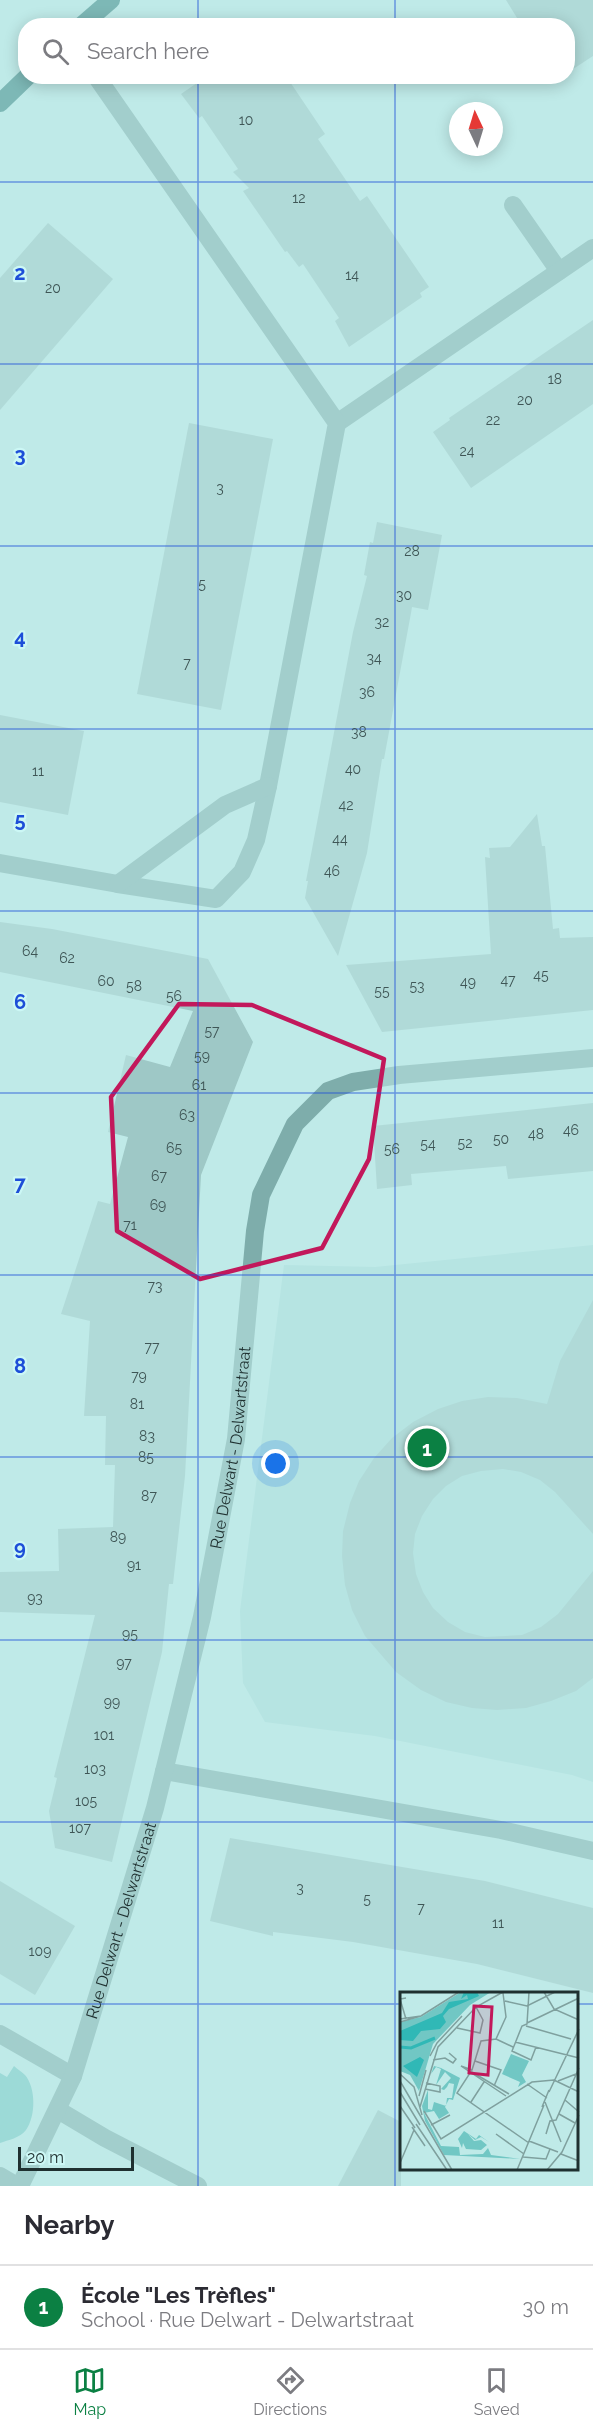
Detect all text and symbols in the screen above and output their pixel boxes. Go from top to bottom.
search box [18,18,575,84]
icon: search [39,35,72,68]
text: Search here [87,38,209,64]
north arrow [449,102,503,156]
house number: 10 [239,112,253,128]
house number: 12 [292,190,306,206]
text: 2 [14,261,26,285]
house number: 14 [345,267,359,283]
house number: 20 [45,280,61,296]
house number: 18 [548,371,562,387]
house number: 20 [517,392,533,408]
house number: 22 [486,412,500,428]
text: 3 [14,443,26,467]
house number: 24 [460,443,475,459]
house number: 3 [216,480,224,496]
house number: 28 [404,543,420,559]
house number: 5 [198,576,206,592]
house number: 30 [396,587,412,603]
house number: 32 [375,614,389,630]
text: 4 [14,625,26,649]
house number: 34 [366,650,382,666]
house number: 7 [183,655,191,671]
house number: 36 [359,684,375,700]
house number: 38 [351,724,367,740]
house number: 40 [345,761,361,777]
house number: 11 [32,763,44,779]
house number: 42 [339,797,353,813]
text: 5 [14,808,26,832]
house number: 44 [332,831,348,847]
house number: 46 [324,863,340,879]
house number: 64 [22,943,38,959]
house number: 62 [59,950,75,966]
house number: 45 [533,967,549,983]
house number: 47 [500,972,516,988]
house number: 60 [97,973,115,989]
house number: 49 [460,974,476,990]
house number: 58 [126,978,142,994]
house number: 53 [409,978,425,994]
house number: 55 [374,983,390,999]
house number: 56 [166,988,182,1004]
text: 6 [14,990,26,1014]
house number: 57 [204,1023,220,1039]
house number: 59 [194,1048,210,1064]
house number: 61 [192,1077,206,1093]
house number: 63 [179,1107,195,1123]
house number: 46 [563,1122,579,1138]
house number: 48 [528,1126,544,1142]
house number: 50 [493,1131,509,1147]
house number: 52 [458,1135,472,1151]
house number: 54 [420,1136,436,1152]
house number: 65 [166,1140,182,1156]
house number: 56 [384,1141,400,1157]
house number: 67 [151,1168,167,1184]
text: 7 [14,1172,26,1196]
house number: 69 [150,1197,166,1213]
house number: 71 [123,1217,137,1233]
house number: 73 [148,1278,162,1294]
house number: 77 [145,1339,160,1355]
street label: Rue Delwart - Delwartstraat [206,1345,254,1550]
text: 8 [14,1354,26,1378]
house number: 79 [131,1368,147,1384]
house number: 81 [130,1396,144,1412]
pin: 1 [408,1426,446,1470]
house number: 83 [139,1428,155,1444]
house number: 85 [138,1449,154,1465]
your location [261,1449,290,1478]
house number: 87 [141,1488,157,1504]
house number: 89 [110,1529,126,1545]
text: 9 [14,1536,26,1560]
house number: 91 [127,1557,141,1573]
house number: 93 [27,1590,43,1606]
house number: 95 [122,1626,138,1642]
house number: 97 [116,1655,132,1671]
house number: 99 [104,1694,120,1710]
house number: 101 [94,1727,114,1743]
house number: 103 [84,1761,106,1777]
house number: 105 [75,1793,97,1809]
street label: Rue Delwart - Delwartstraat [82,1819,160,2021]
house number: 107 [69,1820,91,1836]
house number: 3 [296,1880,304,1896]
house number: 5 [363,1891,371,1907]
house number: 7 [417,1900,425,1916]
house number: 11 [492,1915,504,1931]
house number: 109 [29,1943,51,1959]
inset map [400,1992,578,2171]
scale bar [18,2144,134,2172]
text: 20 m [27,2148,64,2167]
text: Nearby [24,2210,114,2240]
text: École "Les Trèfles" [81,2282,276,2308]
text: 1 [39,2295,48,2319]
text: 30 m [523,2295,569,2319]
text: School · Rue Delwart - Delwartstraat [81,2308,414,2332]
tab: Map [73,2364,106,2419]
tab: Directions [253,2364,327,2419]
tab: Saved [474,2364,520,2419]

